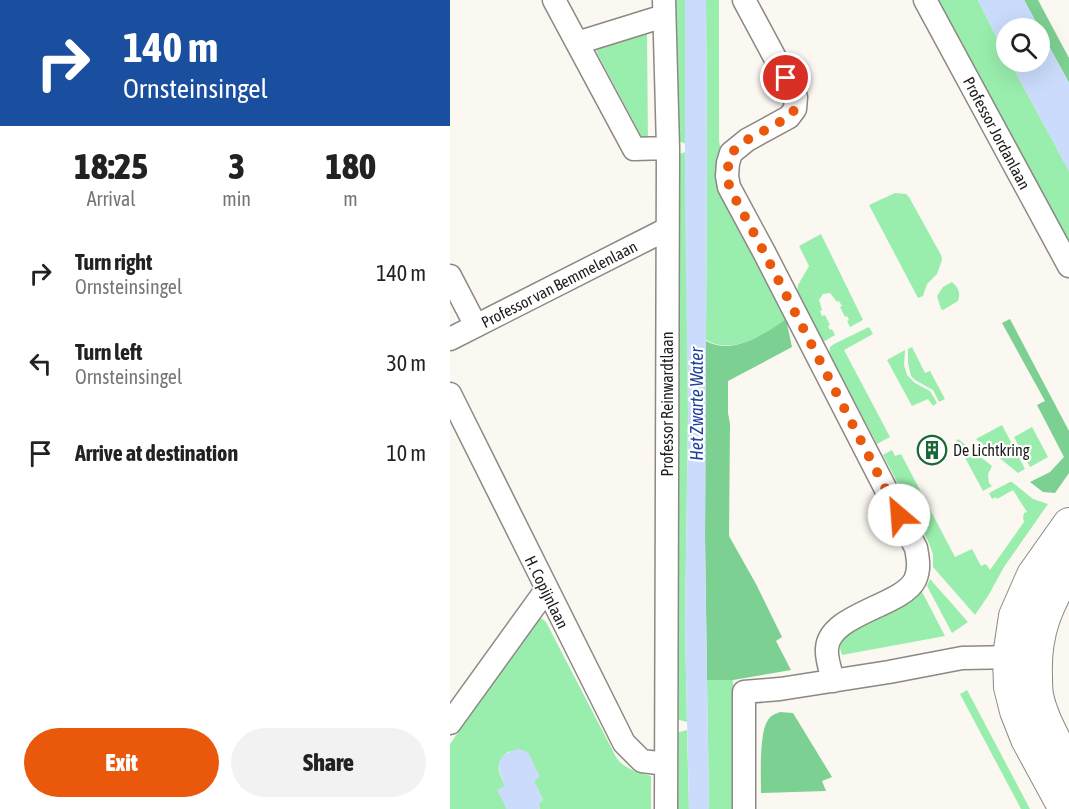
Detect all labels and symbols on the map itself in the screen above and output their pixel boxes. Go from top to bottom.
pin [760,52,811,103]
street label: Professor Jordanlaan [960,74,1034,192]
street label: Professor van Bemmelenlaan [478,237,640,331]
street label: Professor Reinwardtlaan [658,332,676,476]
water label: Het Zwarte Water [686,347,707,461]
building icon: De Lichtkring [916,434,948,466]
place label: De Lichtkring [953,441,1030,460]
position arrow [867,483,931,547]
street label: H. Copijnlaan [521,553,572,632]

